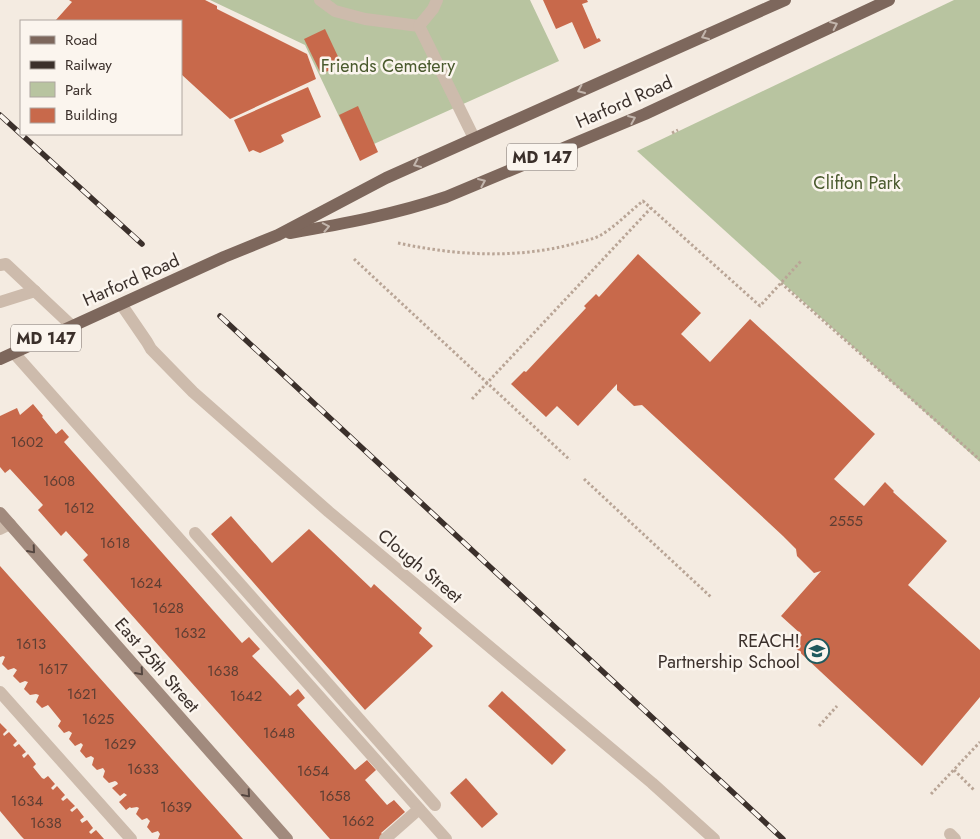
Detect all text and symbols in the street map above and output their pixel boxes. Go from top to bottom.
legend [20,20,182,135]
one-way arrow [829,21,838,32]
text: Road [65,29,97,51]
one-way arrow [701,29,710,40]
park label: Friends Cemetery [321,53,455,79]
text: Railway [65,54,112,76]
street label: Harford Road [572,69,676,135]
text: Park [65,79,92,101]
one-way arrow [577,84,586,95]
text: Building [65,104,117,126]
one-way arrow [627,115,635,125]
road number: MD 147 [507,144,577,170]
one-way arrow [413,158,422,169]
park label: Clifton Park [813,170,901,196]
one-way arrow [477,178,486,189]
one-way arrow [322,222,330,232]
street label: Harford Road [79,247,183,313]
road number: MD 147 [11,324,81,352]
house number: 1602 [11,431,43,453]
house number: 1608 [43,470,75,492]
house number: 1612 [64,497,94,519]
house number: 2555 [829,510,863,532]
street label: Clough Street [372,523,469,610]
house number: 1618 [100,532,130,554]
one-way arrow [27,544,36,553]
house number: 1624 [130,572,163,594]
house number: 1628 [152,597,184,619]
street label: East 25th Street [108,612,206,719]
house number: 1632 [174,622,206,644]
place label: REACH! Partnership School [658,628,800,675]
house number: 1613 [16,633,46,655]
school or university icon: REACH! Partnership School [804,638,830,664]
house number: 1617 [38,658,68,680]
house number: 1638 [207,660,239,682]
one-way arrow [134,666,143,675]
house number: 1621 [67,683,97,705]
house number: 1642 [230,685,262,707]
house number: 1625 [82,708,114,730]
house number: 1648 [263,722,295,744]
house number: 1629 [104,733,136,755]
house number: 1633 [127,758,159,780]
house number: 1654 [297,760,330,782]
house number: 1658 [319,785,351,807]
one-way arrow [241,788,250,797]
house number: 1634 [11,790,43,812]
house number: 1639 [160,796,192,818]
house number: 1662 [342,810,374,832]
house number: 1638 [30,812,62,834]

